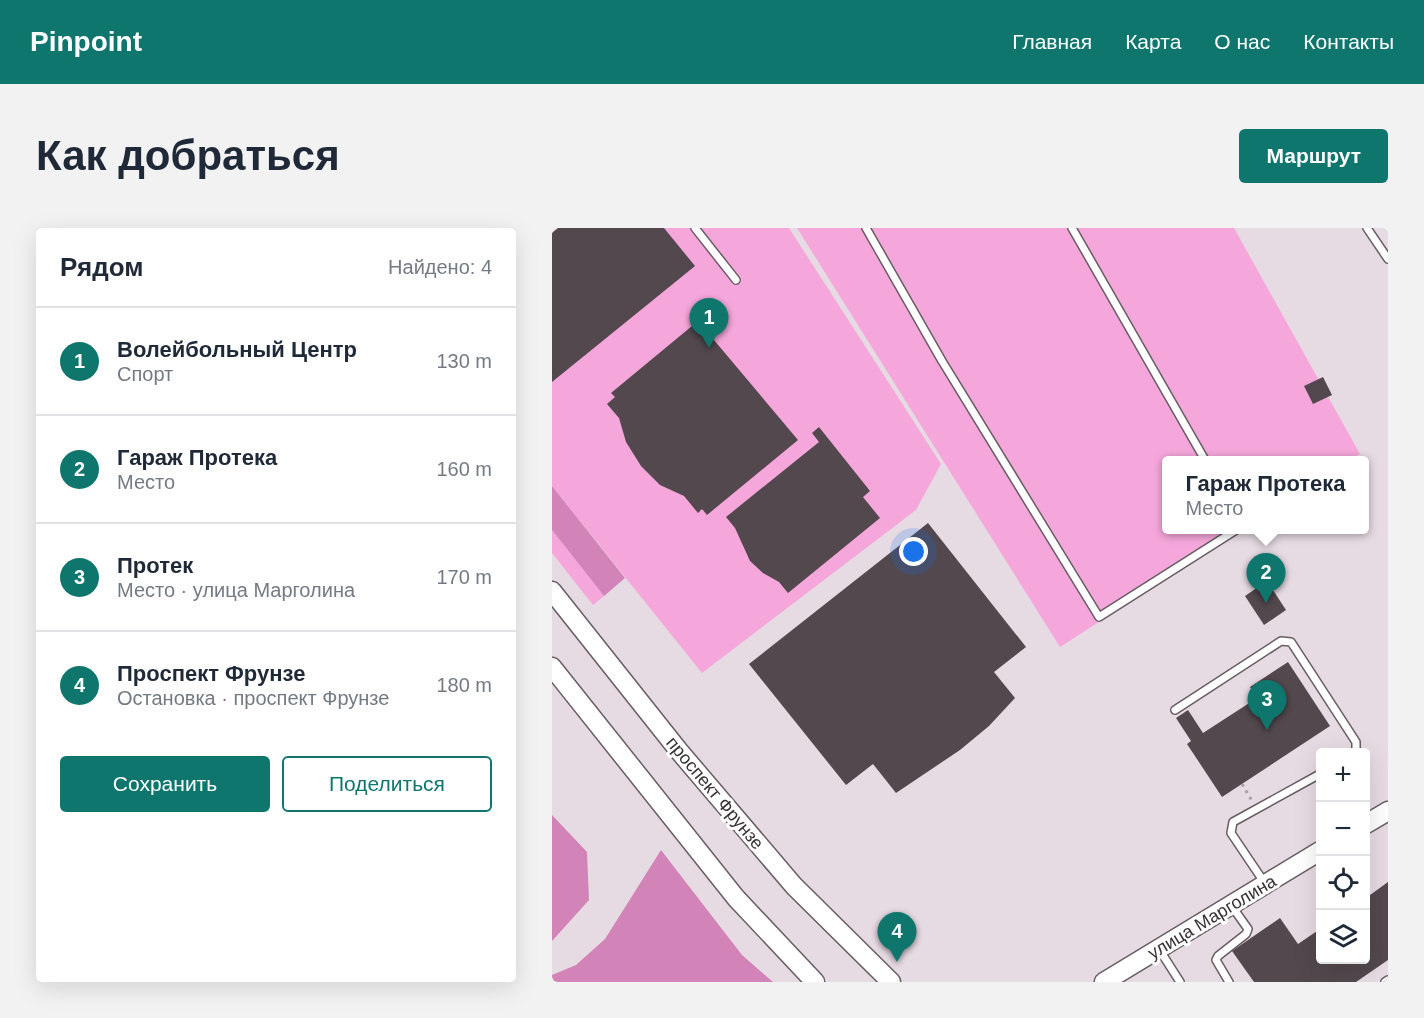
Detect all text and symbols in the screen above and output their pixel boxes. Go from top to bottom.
text: Pinpoint [30,26,142,57]
text: Главная [1012,30,1092,53]
text: Карта [1125,30,1181,53]
text: О нас [1214,30,1270,53]
text: Контакты [1303,30,1394,53]
button: Маршрут [1239,129,1388,183]
text: Как добраться [36,132,340,179]
text: Рядом [60,252,143,282]
text: Найдено: 4 [388,256,492,278]
pin: 1 [690,298,728,348]
text: Волейбольный Центр [117,337,357,362]
text: 1 [74,350,85,372]
text: 130 m [436,350,492,372]
text: Спорт [117,363,173,385]
text: Гараж Протека [117,445,277,470]
popup [1162,456,1369,534]
text: 2 [74,458,85,480]
text: 160 m [436,458,492,480]
text: Место [117,471,175,493]
text: Гараж Протека [1185,471,1346,496]
text: Место [1185,497,1243,519]
your location [899,537,928,566]
text: Протек [117,553,193,578]
pin: 2 [1246,554,1286,603]
text: 3 [74,566,85,588]
text: 170 m [436,566,492,588]
text: Место · улица Марголина [117,579,355,601]
text: Проспект Фрунзе [117,661,305,686]
text: 4 [74,674,85,696]
text: 180 m [436,674,492,696]
pin: 3 [1248,680,1286,730]
text: Остановка · проспект Фрунзе [117,687,389,709]
street label: проспект Фрунзе [662,733,768,853]
map controls [1316,748,1370,964]
button: + [1316,748,1370,802]
button: Сохранить [60,756,270,812]
button: Поделиться [282,756,492,812]
button: − [1316,802,1370,856]
button: locate [1316,856,1370,910]
street label: улица Марголина [1144,870,1281,963]
button: layers [1316,910,1370,964]
pin: 4 [878,912,916,962]

